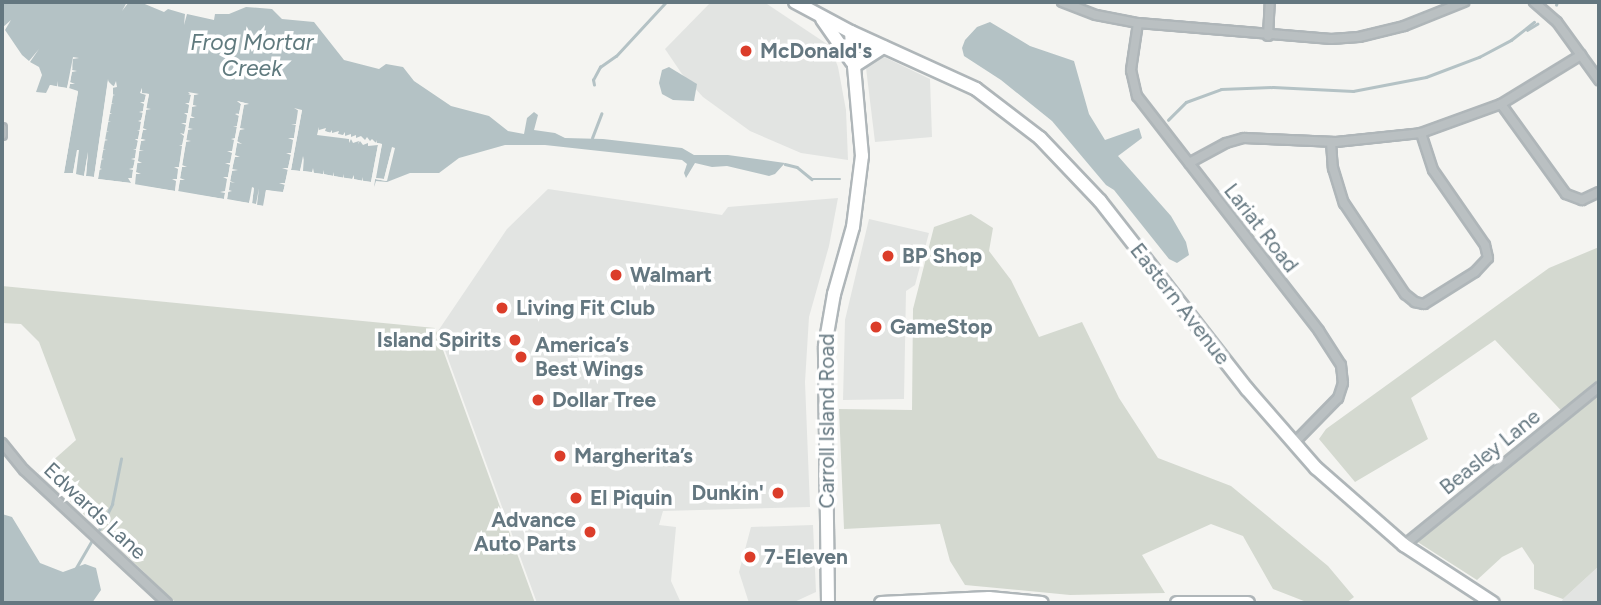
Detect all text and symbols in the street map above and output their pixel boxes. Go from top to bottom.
water label: Frog Mortar Creek [190,28,314,82]
place label: McDonald's [760,38,872,64]
marker: McDonald's [738,43,754,59]
street label: Lariat Road [1219,179,1303,277]
street label: Eastern Avenue [1125,238,1235,370]
place label: BP Shop [902,243,982,269]
marker: BP Shop [880,248,896,264]
place label: Walmart [630,262,712,288]
marker: Walmart [608,267,624,283]
place label: Living Fit Club [516,295,655,321]
marker: Living Fit Club [494,300,510,316]
place label: GameStop [890,314,993,340]
marker: GameStop [868,319,884,335]
place label: Island Spirits [377,327,501,353]
marker: Island Spirits [507,332,523,348]
place label: America’s Best Wings [535,332,643,382]
street label: Carroll Island Road [814,333,840,509]
marker: America’s Best Wings [513,349,529,365]
place label: Dollar Tree [552,387,656,413]
marker: Dollar Tree [530,392,546,408]
street label: Beasley Lane [1435,404,1545,500]
place label: Margherita’s [574,443,693,469]
marker: Margherita’s [552,448,568,464]
street label: Edwards Lane [39,457,151,565]
place label: Dunkin' [692,480,764,506]
place label: El Piquin [590,485,672,511]
marker: Dunkin' [770,485,786,501]
marker: El Piquin [568,490,584,506]
place label: Advance Auto Parts [474,507,576,557]
marker: Advance Auto Parts [582,524,598,540]
place label: 7-Eleven [764,544,848,570]
marker: 7-Eleven [742,549,758,565]

